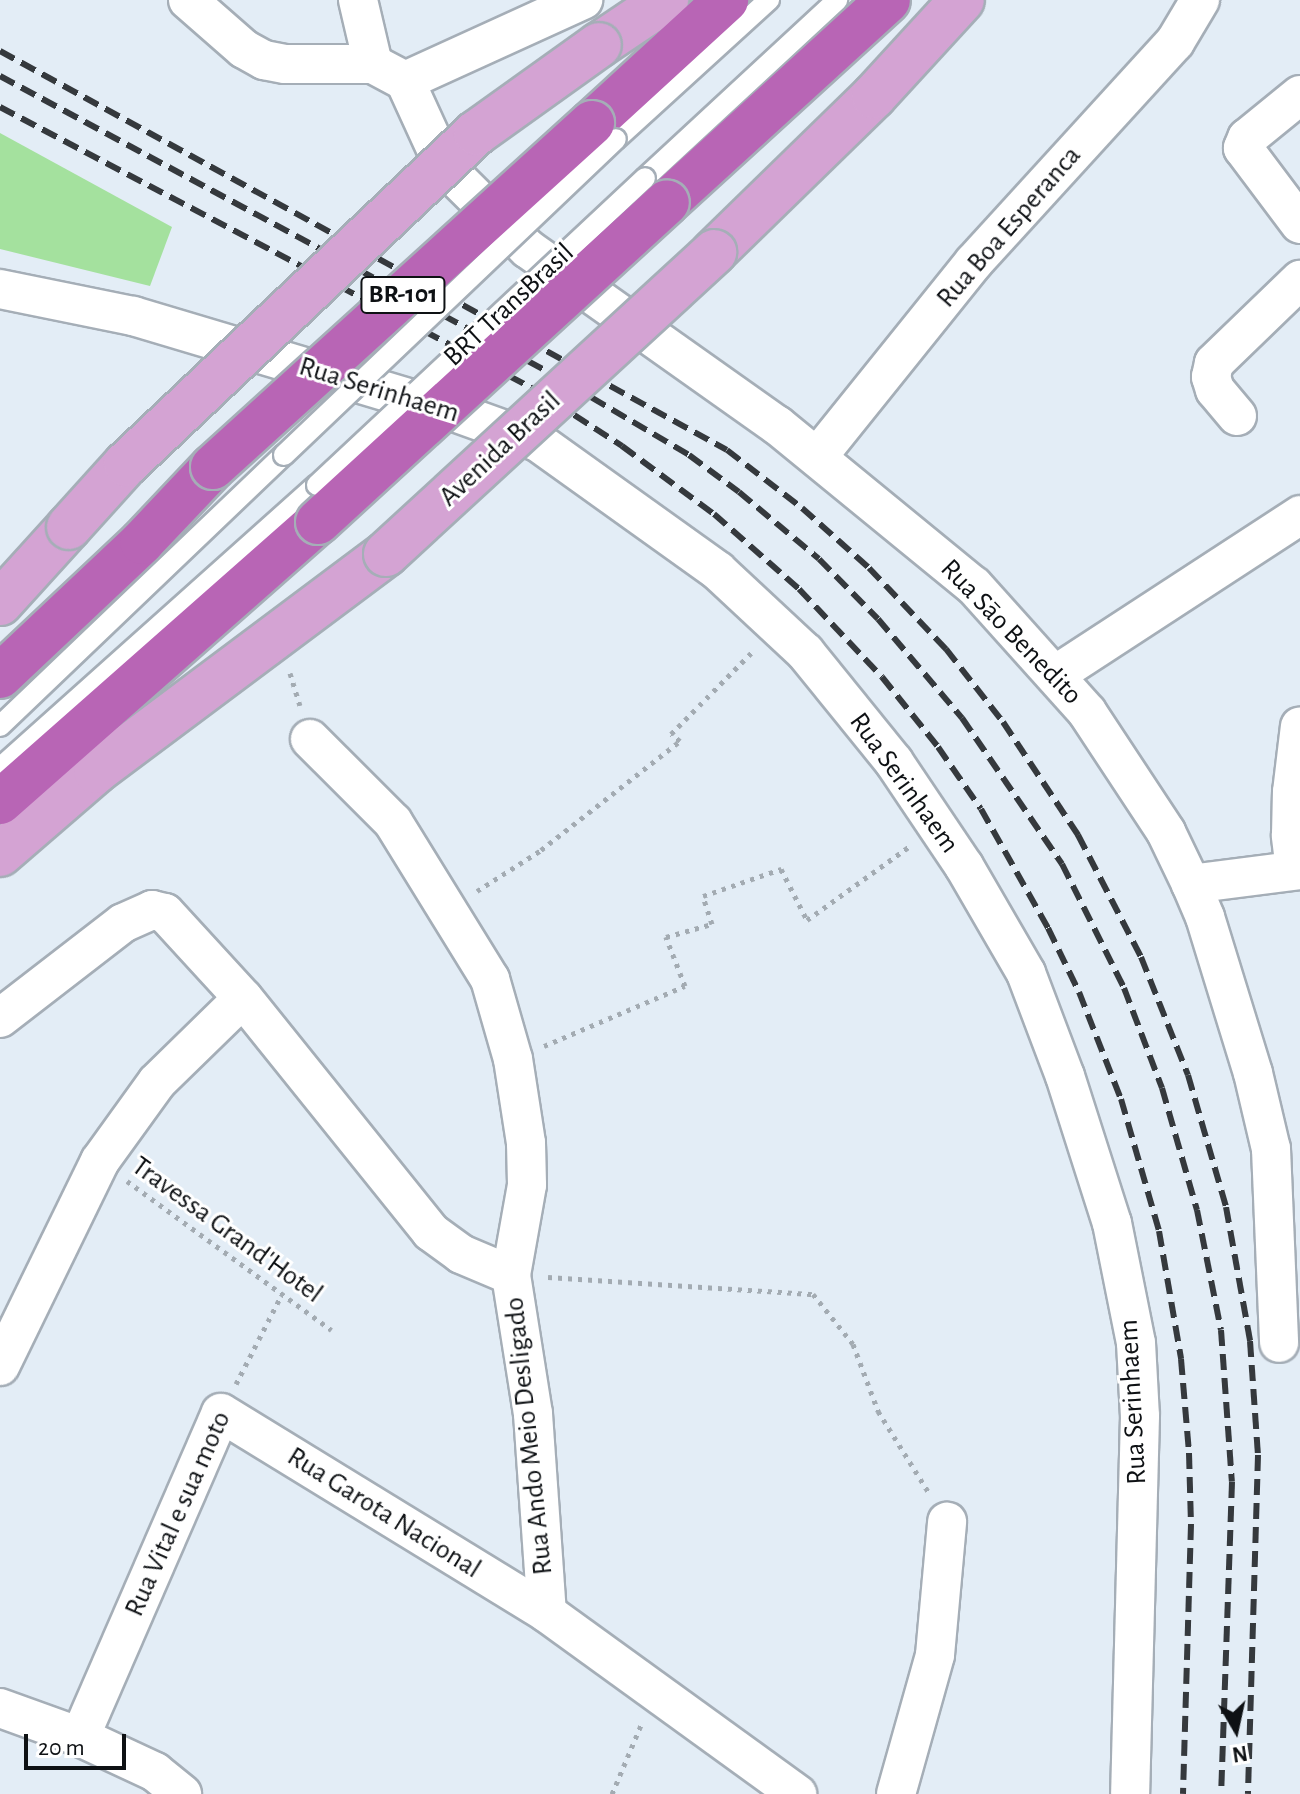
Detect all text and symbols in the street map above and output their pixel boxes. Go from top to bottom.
street label: Rua Boa Esperanca [930,139,1088,315]
street label: BRT TransBrasil [437,236,581,374]
road number: BR-101 [359,273,447,317]
street label: Rua Serinhaem [295,350,463,430]
street label: Avenida Brasil [432,384,568,514]
street label: Rua Sāo Benedito [933,552,1089,712]
street label: Rua Serinhaem [842,706,966,860]
street label: Travessa Grand'Hotel [125,1149,329,1311]
street label: Rua Ando Meio Desligado [498,1295,560,1577]
street label: Rua Serinhaem [1112,1319,1154,1485]
street label: Rua Vital e sua moto [118,1406,238,1622]
street label: Rua Garota Nacional [281,1440,487,1586]
north arrow [1196,1690,1276,1770]
scale bar [28,1718,130,1768]
text: 20 m [38,1736,85,1760]
text: N [1230,1742,1249,1766]

